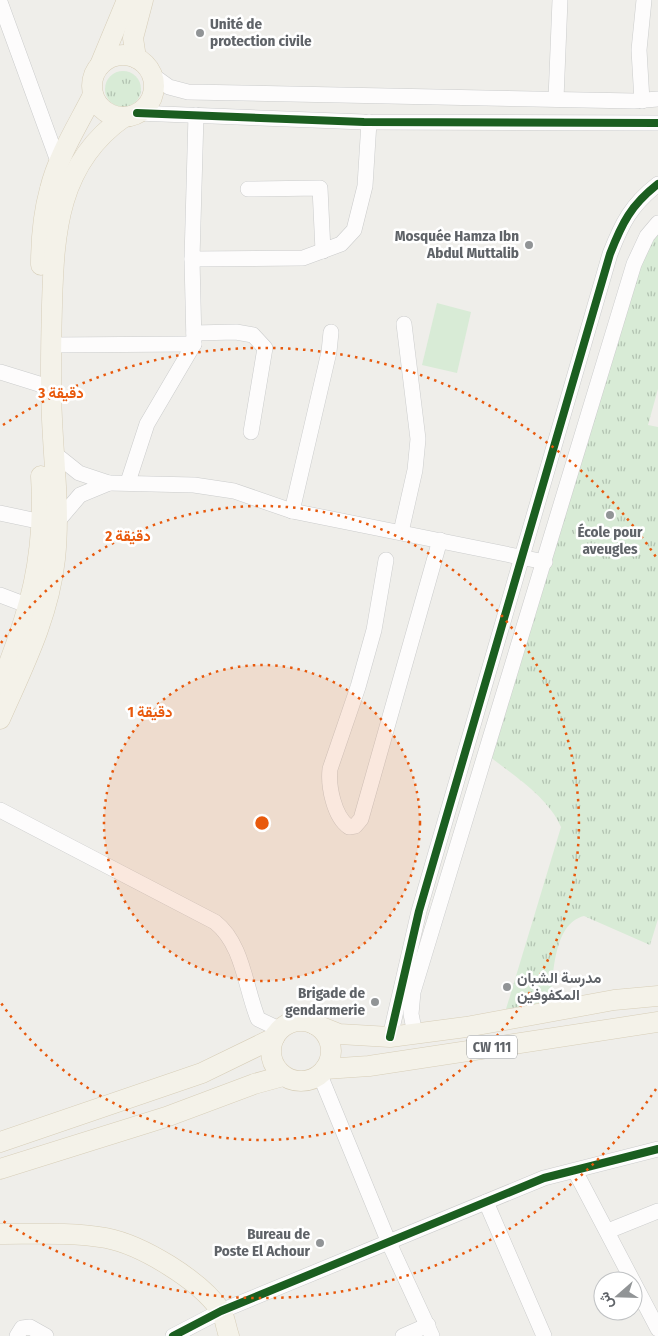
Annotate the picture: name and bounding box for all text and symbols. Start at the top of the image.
place label: Unité de protection civile [210,15,312,50]
marker: Unité de protection civile [194,27,206,39]
place label: Mosquée Hamza Ibn Abdul Muttalib [395,227,519,262]
marker: Mosquée Hamza Ibn Abdul Muttalib [523,239,535,251]
text: 3 دقيقة [37,384,84,402]
marker: École pour aveugles [604,509,616,521]
place label: École pour aveugles [577,523,643,558]
text: 2 دقيقة [104,527,151,545]
text: 1 دقيقة [128,703,172,721]
centre of rings [253,814,271,832]
place label: مدرسة الشبان المكفوفين [517,969,601,1004]
marker: مدرسة الشبان المكفوفين [501,981,513,993]
place label: Brigade de gendarmerie [285,984,365,1019]
marker: Brigade de gendarmerie [369,996,381,1008]
road number: CW 111 [467,1036,517,1058]
place label: Bureau de Poste El Achour [214,1225,311,1260]
marker: Bureau de Poste El Achour [314,1237,326,1249]
north arrow [593,1271,643,1321]
text: ش [595,1289,617,1311]

